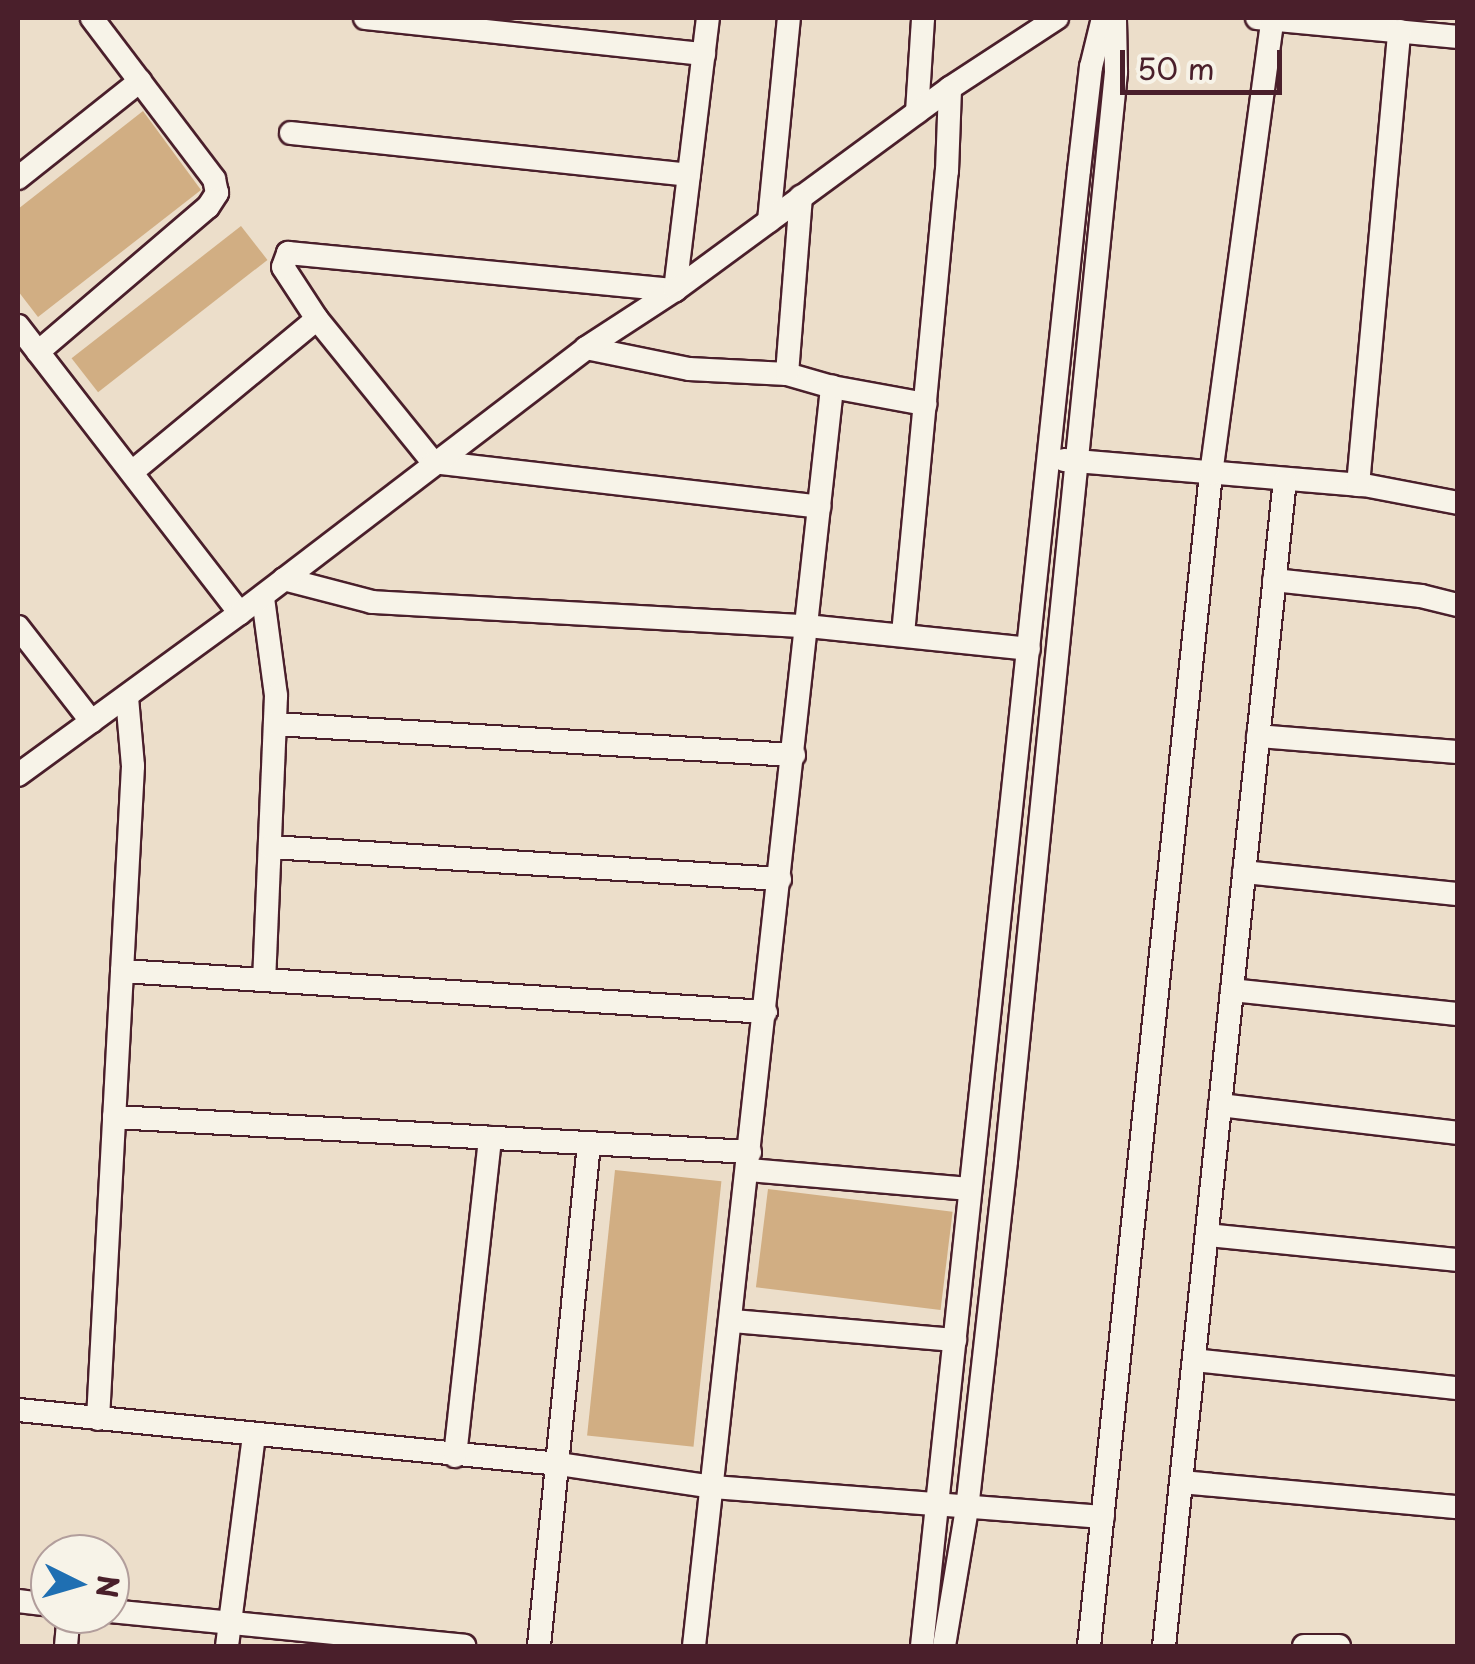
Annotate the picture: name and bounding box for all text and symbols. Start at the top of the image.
scale bar [1125,30,1288,92]
text: 50 m [1137,45,1215,90]
north arrow [30,1534,130,1634]
text: N [86,1574,131,1599]

